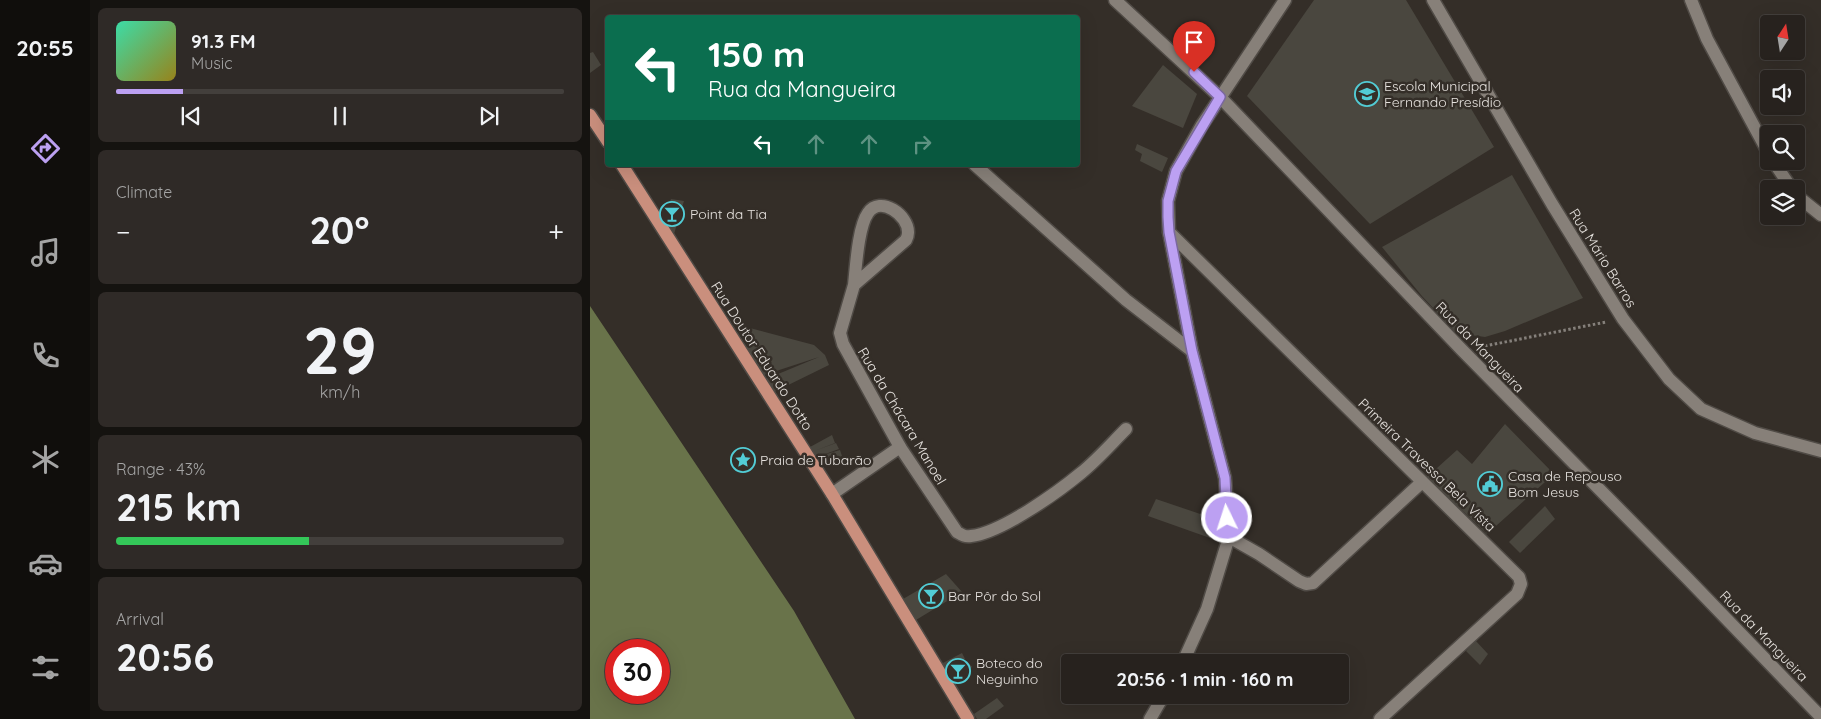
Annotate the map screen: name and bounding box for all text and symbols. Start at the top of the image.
north arrow [1760,15,1805,60]
map controls [1760,15,1805,225]
pin [1173,21,1215,72]
icon: arrive [1180,28,1208,56]
text: 91.3 FM [191,29,256,53]
text: 150 m [708,32,805,76]
text: 20:55 [16,34,74,62]
icon: left [625,35,690,100]
text: Music [191,53,233,73]
button: sound [1760,70,1805,115]
text: Rua da Mangueira [708,75,896,103]
place label: Escola Municipal Fernando Presídio [1384,77,1501,111]
school or university icon: Escola Municipal Fernando Presídio [1354,81,1380,107]
icon: previous [177,102,205,130]
icon: pause [326,102,354,130]
icon: next [475,102,503,130]
button: search [1760,125,1805,170]
icon: left [749,130,777,158]
icon: ahead [802,130,830,158]
icon: ahead [855,130,883,158]
icon: right [908,130,936,158]
icon: directions [28,131,63,166]
button: layers [1760,180,1805,225]
text: Climate [116,182,172,202]
bar icon: Point da Tia [659,201,685,227]
place label: Point da Tia [690,205,767,223]
street label: Rua Mário Barros [1565,205,1641,311]
text: 20° [309,206,369,254]
text: − [116,214,131,249]
text: + [548,214,564,249]
icon: music [28,235,63,270]
street label: Rua Doutor Eduardo Dotto [707,278,817,434]
street label: Rua da Mangueira [1432,298,1528,396]
text: 29 [303,309,377,390]
icon: phone [28,338,63,373]
street label: Rua da Chácara Manoel [854,344,950,488]
text: km/h [320,382,360,402]
street label: Primeira Travessa Bela Vista [1354,394,1500,536]
icon: climate [28,442,63,477]
place icon: Praia de Tubarão [730,447,756,473]
place label: Praia de Tubarão [760,451,871,469]
text: Range · 43% [116,459,206,479]
place label: Casa de Repouso Bom Jesus [1508,467,1622,501]
public building icon: Casa de Repouso Bom Jesus [1477,471,1503,497]
text: 215 km [116,483,242,531]
position arrow [1200,491,1252,543]
icon: car [28,546,63,581]
bar icon: Bar Pôr do Sol [918,583,944,609]
place label: Bar Pôr do Sol [948,587,1041,605]
street label: Rua da Mangueira [1716,587,1812,685]
text: Arrival [116,609,164,629]
text: 20:56 [116,633,214,681]
speed limit sign: 30 [605,639,670,704]
icon: filters [28,650,63,685]
place label: Boteco do Neguinho [976,654,1043,688]
bar icon: Boteco do Neguinho [945,658,971,684]
text: 20:56 · 1 min · 160 m [1116,667,1294,691]

